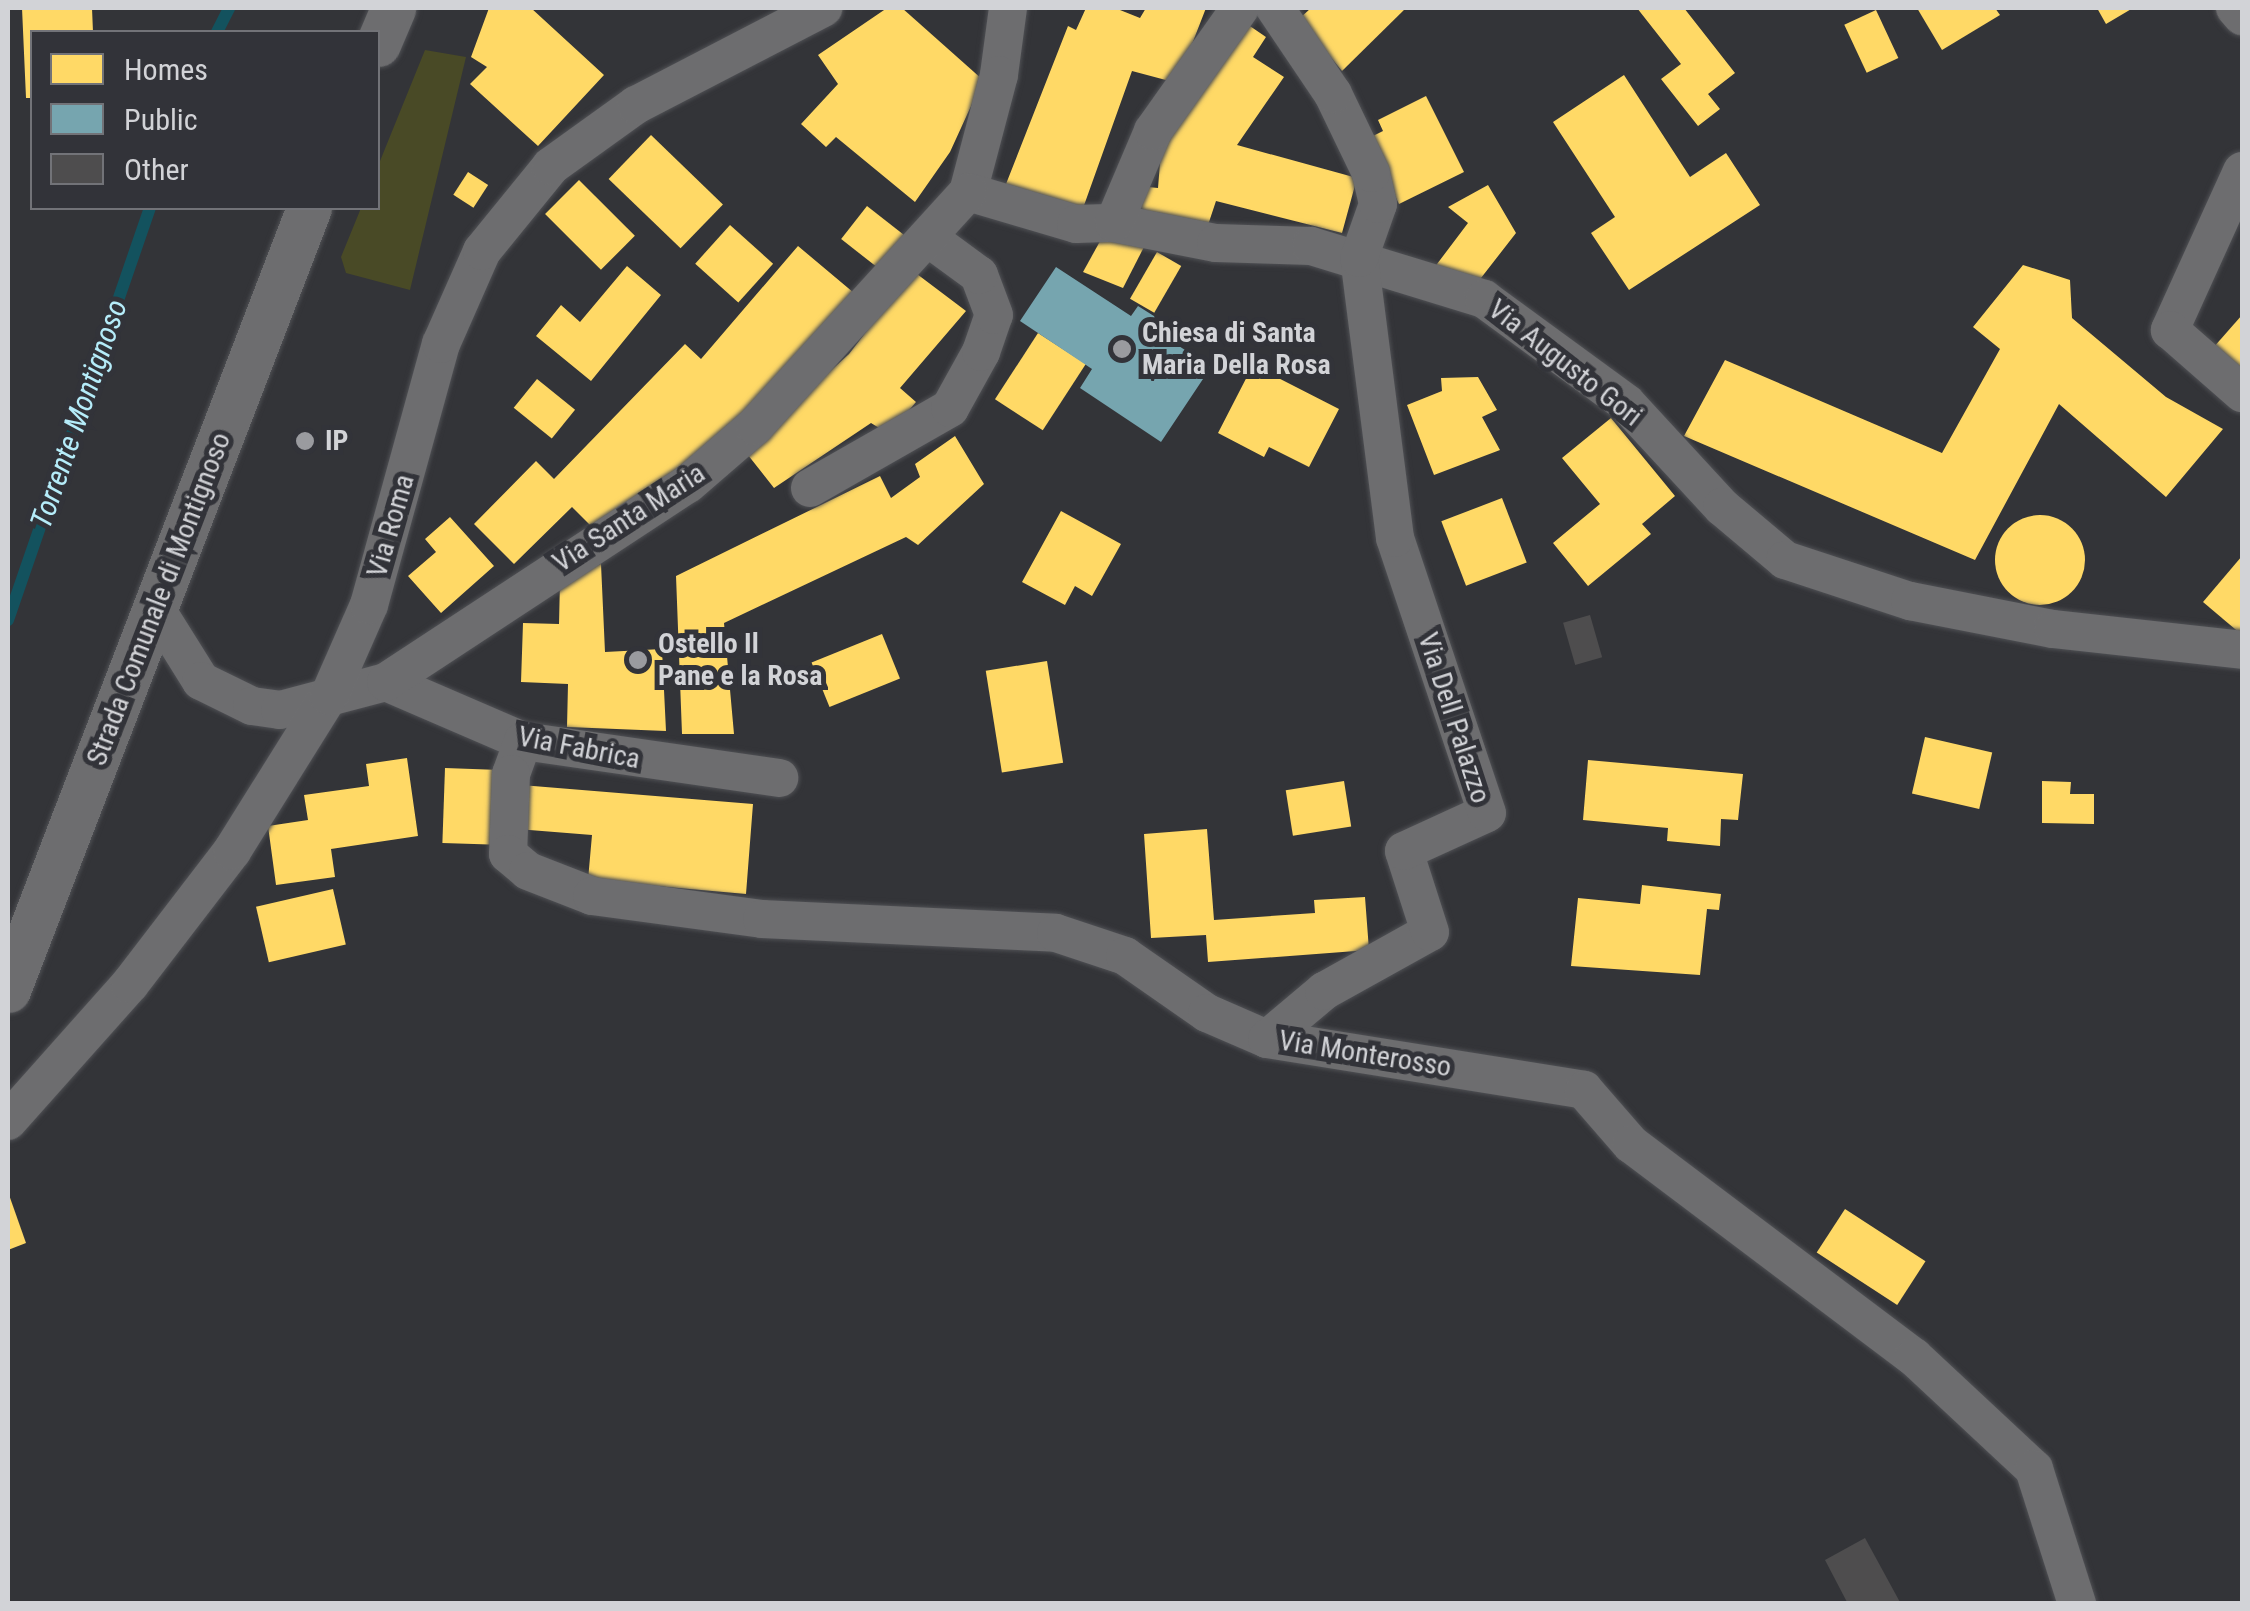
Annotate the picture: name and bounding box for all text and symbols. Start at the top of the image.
legend [30,30,380,210]
text: Homes [124,52,208,87]
text: Public [124,102,198,137]
text: Other [124,152,189,187]
street label: Via Augusto Gori [1482,293,1648,433]
water label: Torrente Montignoso [23,295,135,533]
place label: Chiesa di Santa Maria Della Rosa [1142,316,1331,382]
marker: Chiesa di Santa Maria Della Rosa [1111,338,1133,360]
place label: IP [325,424,348,458]
street label: Strada Comunale di Montignoso [80,428,238,770]
marker: IP [294,430,316,452]
street label: Via Santa Maria [547,456,711,580]
street label: Via Roma [360,471,422,581]
place label: Ostello Il Pane e la Rosa [658,627,822,693]
street label: Via Dell Palazzo [1411,628,1497,808]
marker: Ostello Il Pane e la Rosa [627,649,649,671]
street label: Via Fabrica [515,720,643,776]
street label: Via Monterosso [1276,1024,1454,1084]

